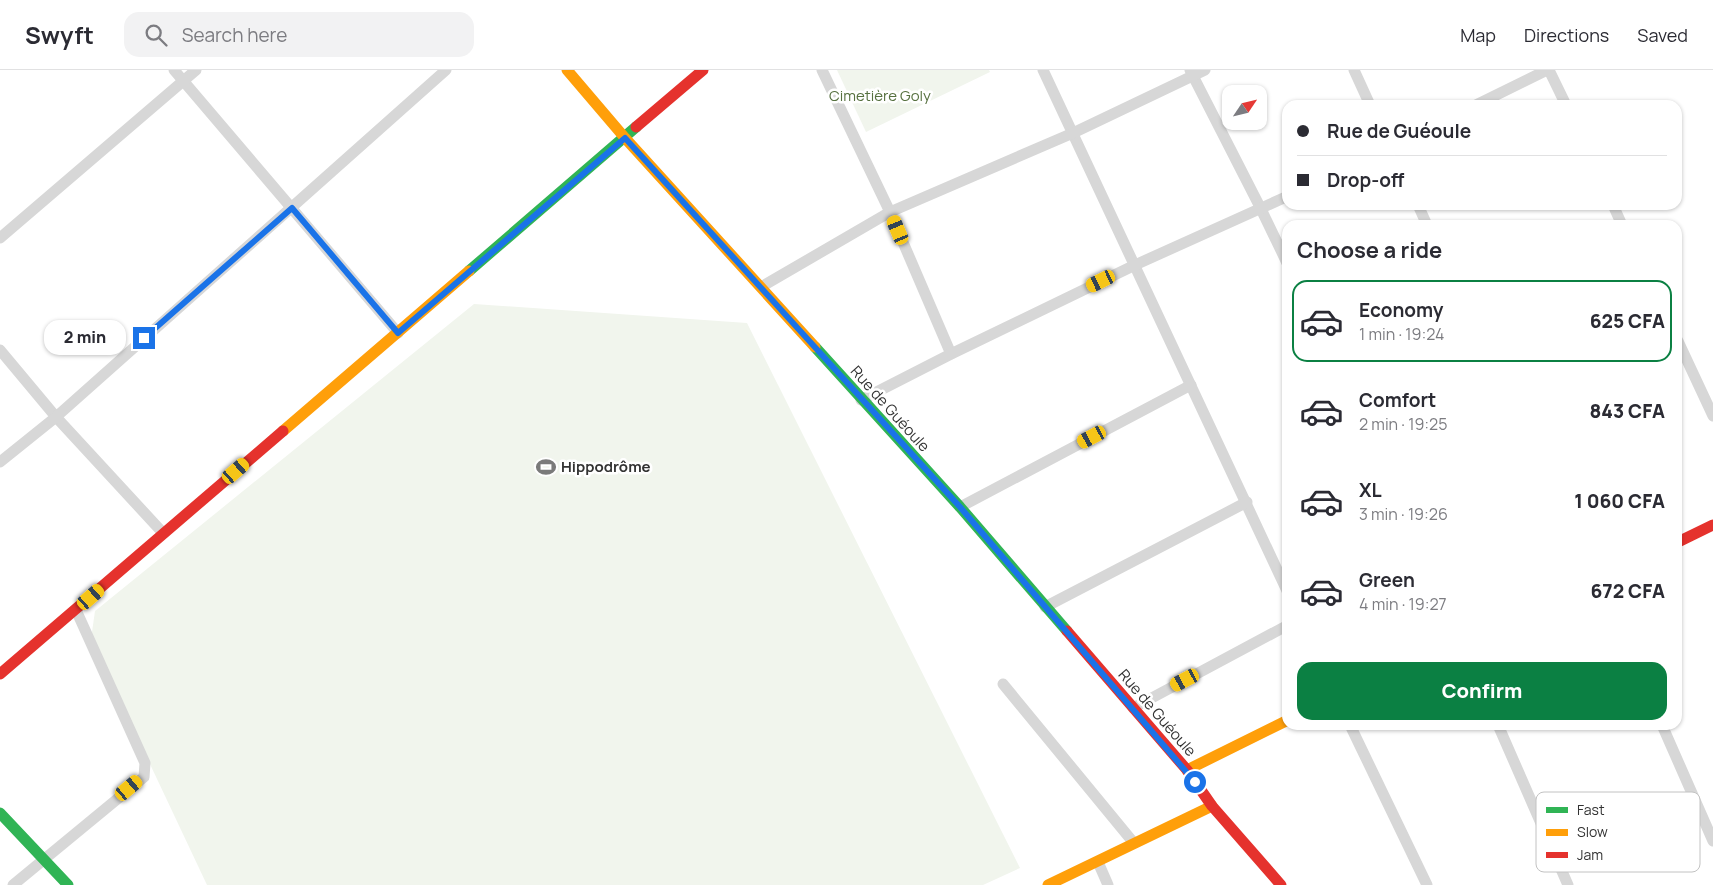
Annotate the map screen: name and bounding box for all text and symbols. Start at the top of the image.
search box [124,12,474,57]
text: Swyft [25,18,94,51]
icon: search [142,21,170,49]
text: Search here [182,22,287,48]
text: Map [1460,23,1496,47]
text: Directions [1524,23,1609,47]
text: Saved [1637,23,1688,47]
park label: Cimetière Goly [829,85,931,106]
north arrow [1222,85,1268,130]
map controls [1222,85,1267,130]
text: Rue de Guéoule [1327,118,1471,144]
text: Drop-off [1327,167,1404,193]
car [885,213,910,247]
text: Choose a ride [1297,235,1442,265]
car [1084,268,1117,294]
text: Economy [1359,297,1443,323]
icon: car [1299,299,1344,344]
text: 625 CFA [1590,308,1665,334]
callout: 2 min [44,320,126,356]
text: 1 min · 19:24 [1359,323,1444,345]
text: 2 min [64,326,106,348]
route end [133,327,155,349]
street label: Rue de Guéoule [846,361,935,456]
text: Comfort [1359,387,1436,413]
icon: car [1299,389,1344,434]
text: 843 CFA [1589,398,1665,424]
text: 2 min · 19:25 [1359,413,1447,435]
car [1075,423,1108,451]
car [219,455,252,487]
sports icon: Hippodrôme [535,456,557,478]
place label: Hippodrôme [561,456,651,477]
text: XL [1359,477,1382,503]
icon: car [1299,479,1344,524]
text: 1 060 CFA [1574,488,1665,514]
text: 3 min · 19:26 [1359,503,1448,525]
text: Green [1359,567,1415,593]
icon: car [1299,569,1344,614]
text: 672 CFA [1591,578,1665,604]
car [74,581,107,613]
text: 4 min · 19:27 [1359,593,1447,615]
button: Confirm [1297,662,1667,720]
street label: Rue de Guéoule [1114,665,1201,761]
car [1168,666,1201,694]
route start [1184,771,1206,793]
car [112,773,145,803]
legend [1536,792,1700,872]
text: Fast [1577,800,1605,819]
text: Slow [1577,822,1608,841]
text: Jam [1577,845,1603,864]

